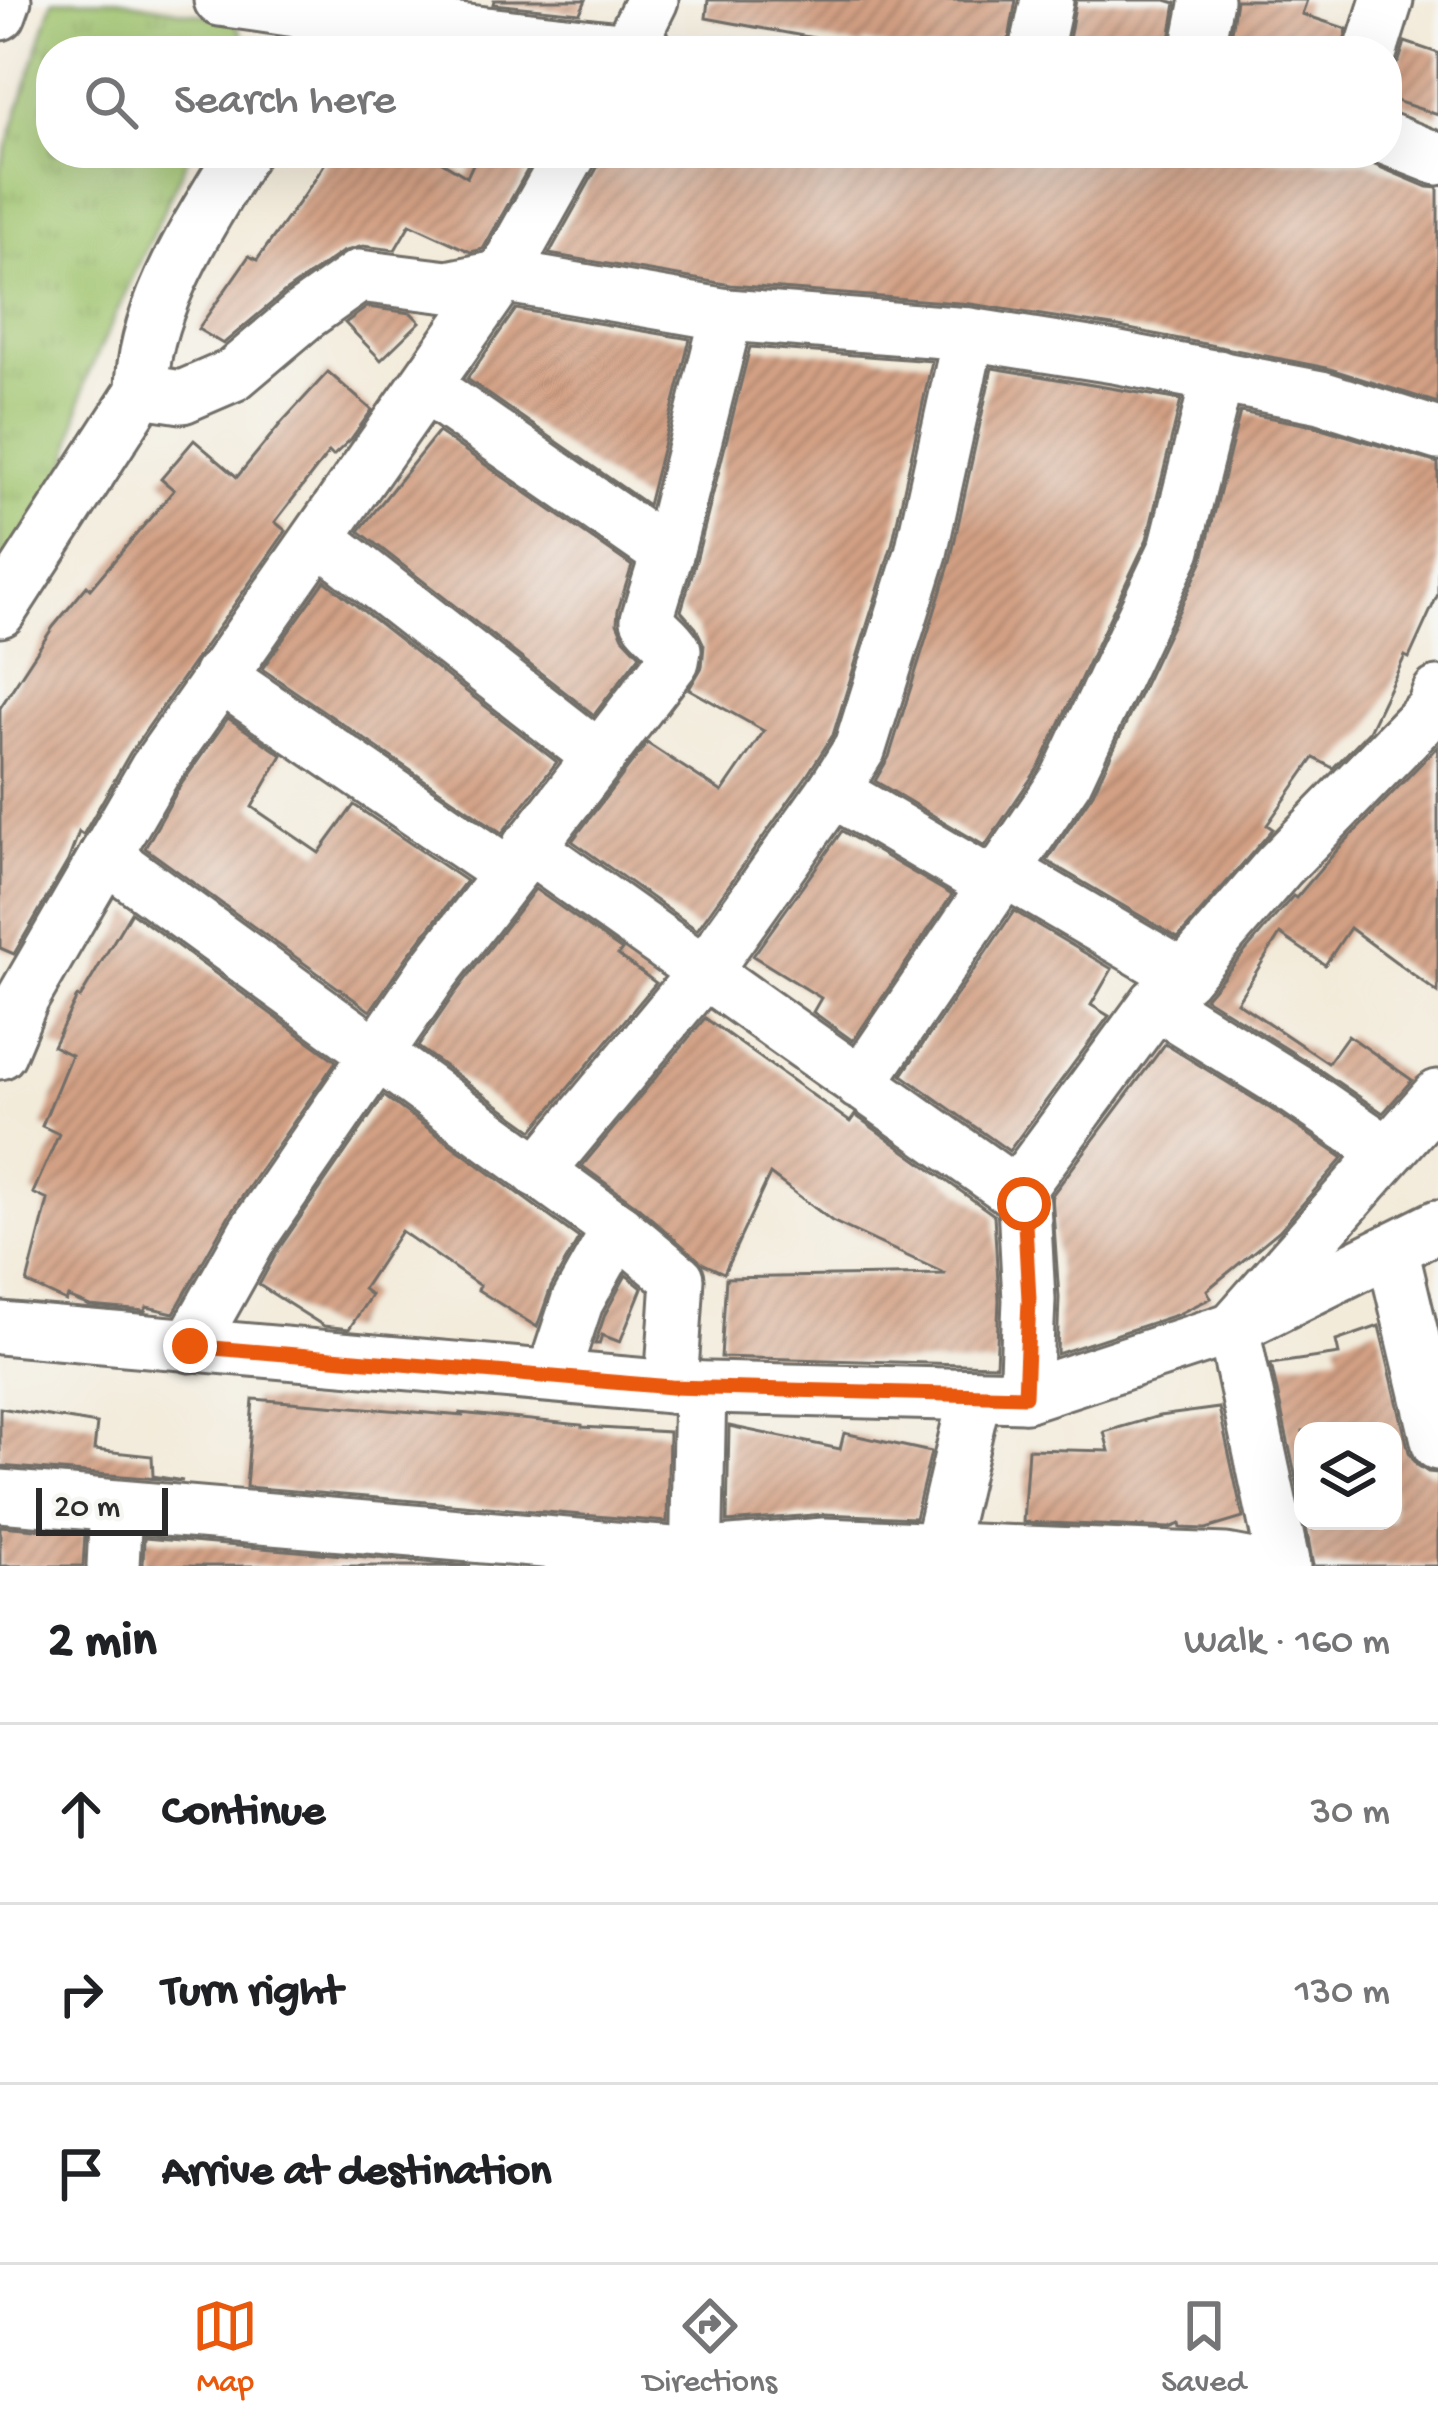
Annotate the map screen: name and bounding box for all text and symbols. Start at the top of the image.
search box [36,36,1402,168]
icon: search [78,69,144,135]
text: Search here [174,76,396,129]
route start [997,1177,1051,1231]
route end [163,1319,217,1373]
map controls [1294,1422,1402,1530]
button: layers [1294,1422,1402,1530]
scale bar [36,1482,168,1535]
text: 20 m [54,1490,120,1528]
text: 2 min [48,1614,157,1674]
text: Walk · 160 m [1184,1621,1390,1667]
icon: ahead [48,1781,114,1847]
text: Continue [162,1787,325,1840]
text: 30 m [1311,1791,1390,1837]
icon: right [48,1961,114,2027]
text: Turn right [162,1967,342,2020]
text: 130 m [1295,1971,1390,2017]
icon: arrive [48,2141,114,2207]
text: Arrive at destination [162,2147,551,2200]
tab: Map [192,2293,258,2403]
tab: Directions [643,2293,777,2403]
tab: Saved [1161,2293,1246,2403]

